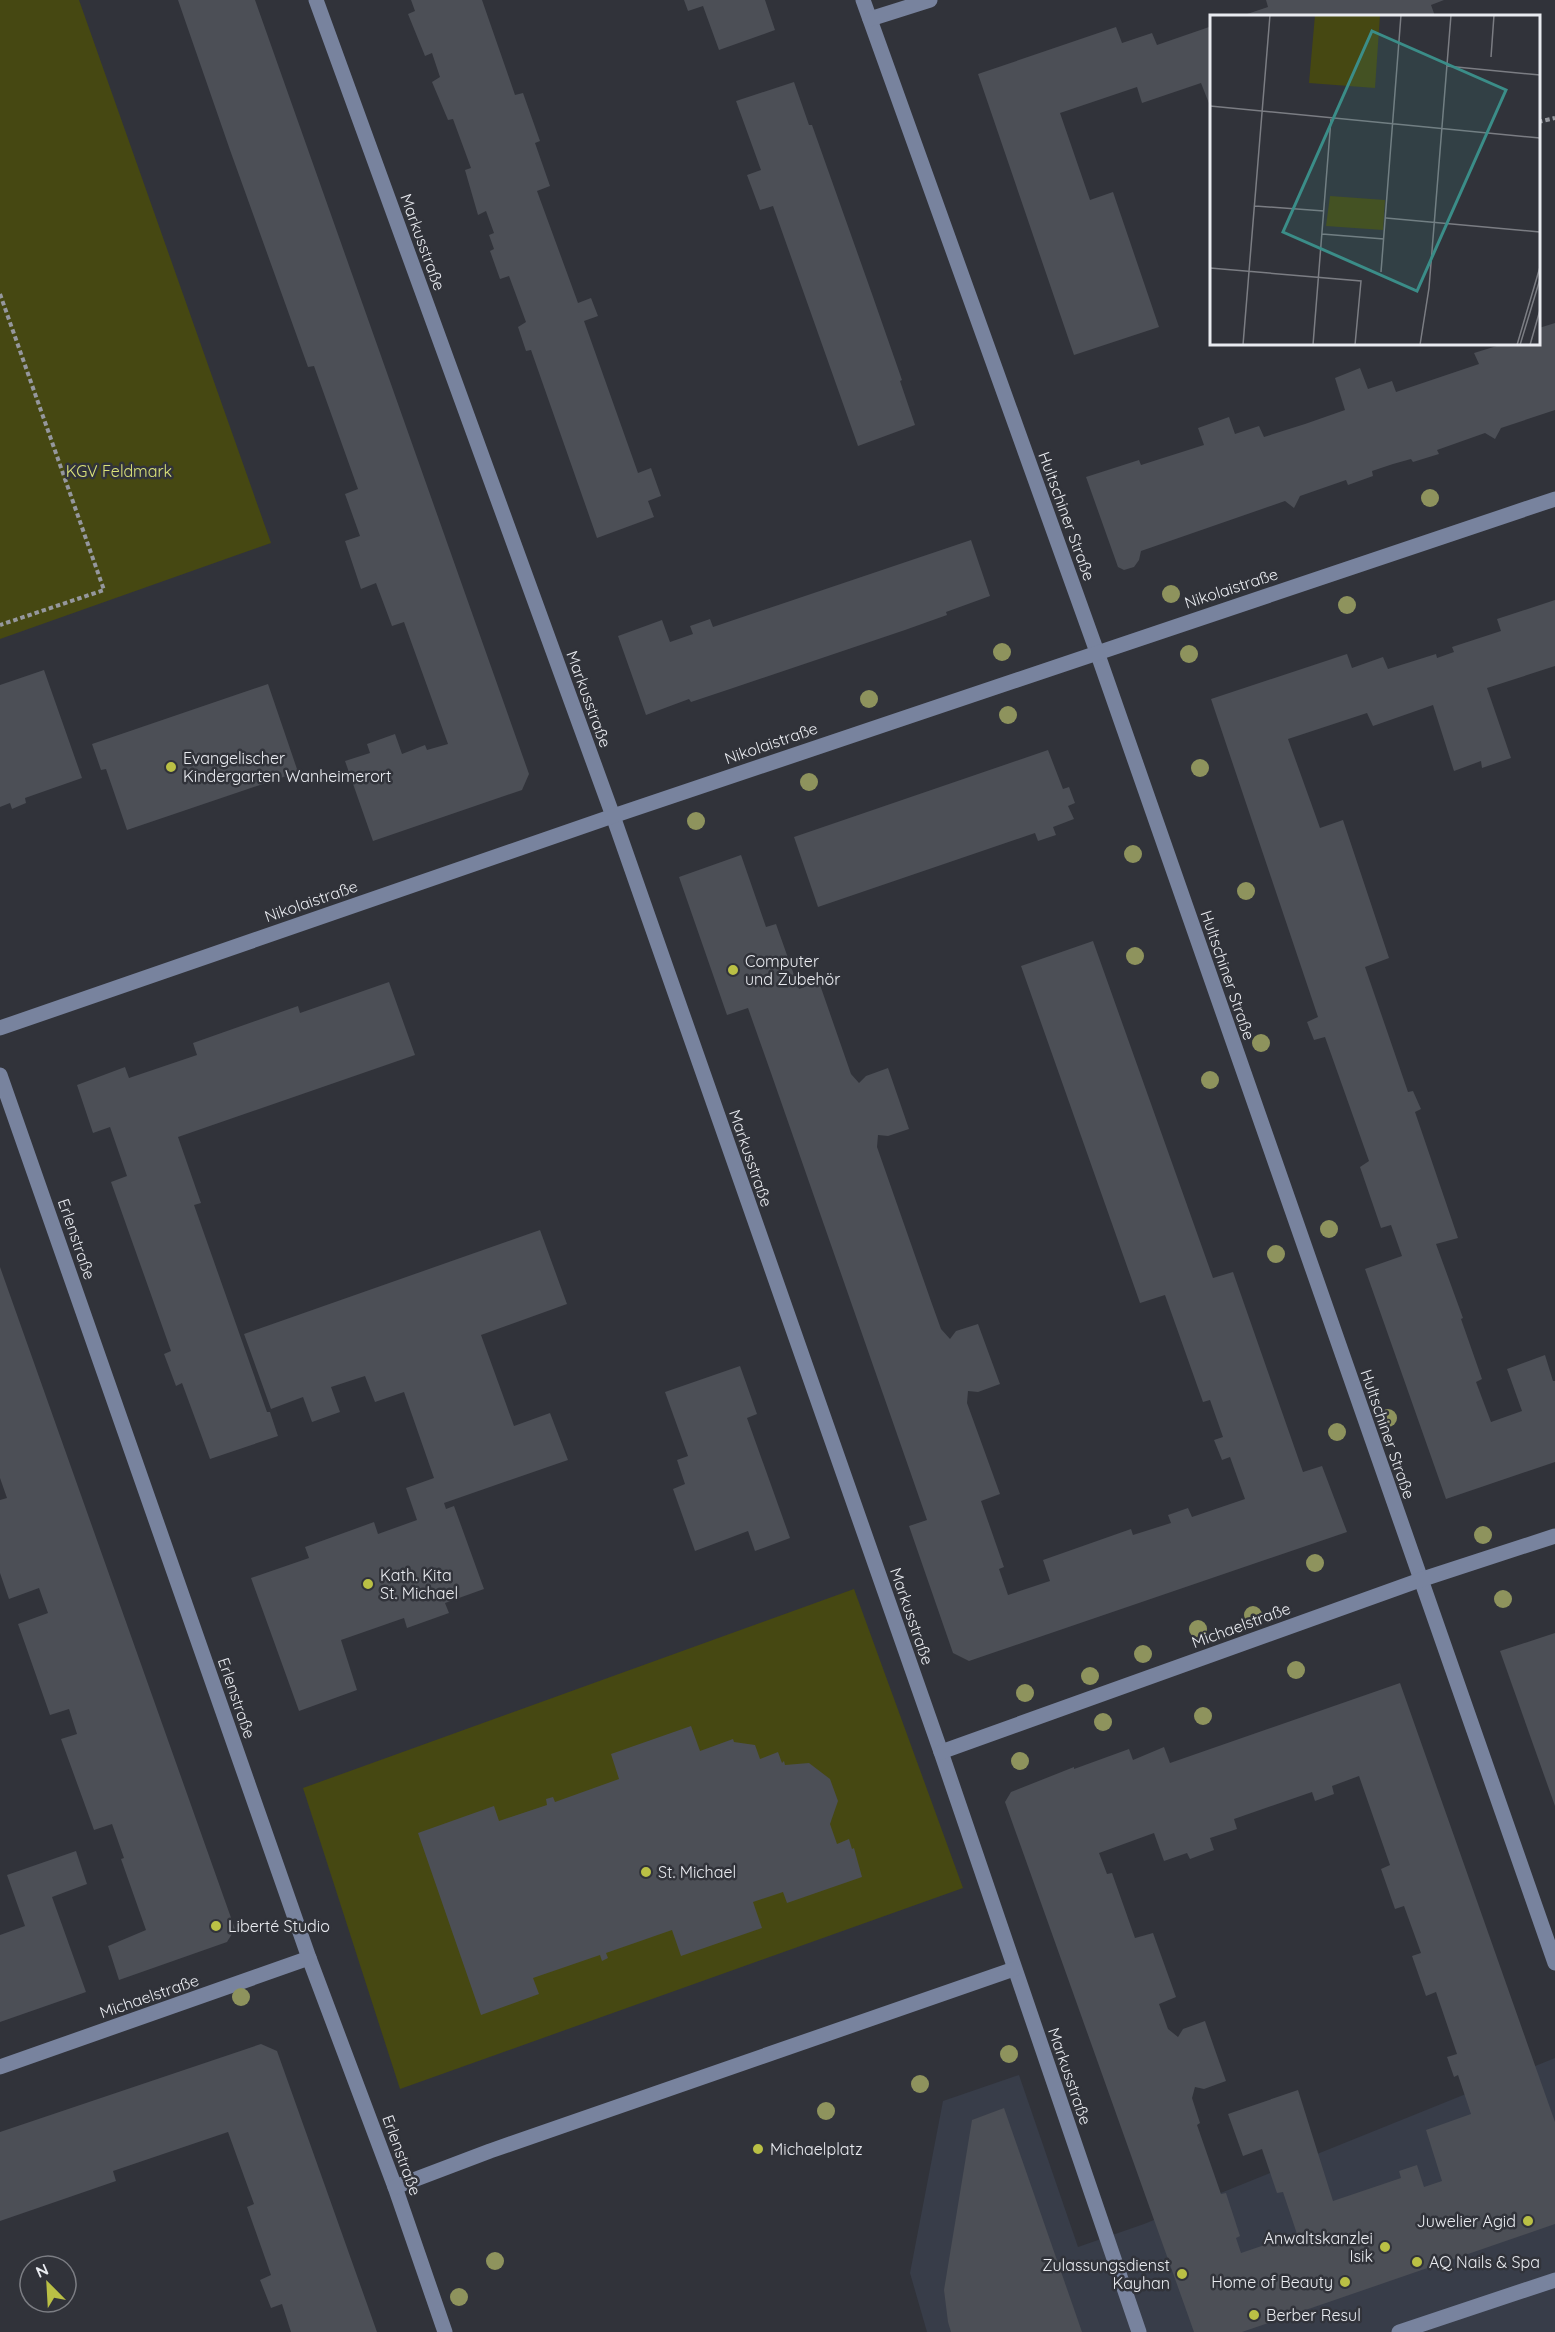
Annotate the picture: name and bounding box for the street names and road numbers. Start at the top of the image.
street label: Markusstraße [396,191,450,293]
street label: Hultschiner Straße [1034,449,1100,583]
street label: Nikolaistraße [1182,563,1280,613]
street label: Markusstraße [562,648,616,750]
street label: Nikolaistraße [722,718,820,768]
street label: Nikolaistraße [262,876,360,926]
street label: Hultschiner Straße [1196,907,1260,1043]
street label: Markusstraße [725,1107,777,1209]
street label: Erlenstraße [54,1196,100,1282]
street label: Hultschiner Straße [1356,1366,1420,1502]
street label: Markusstraße [886,1565,938,1667]
street label: Michaelstraße [1189,1598,1293,1652]
street label: Erlenstraße [214,1655,260,1741]
street label: Michaelstraße [97,1970,201,2022]
street label: Markusstraße [1044,2025,1096,2127]
street label: Erlenstraße [378,2112,426,2198]

